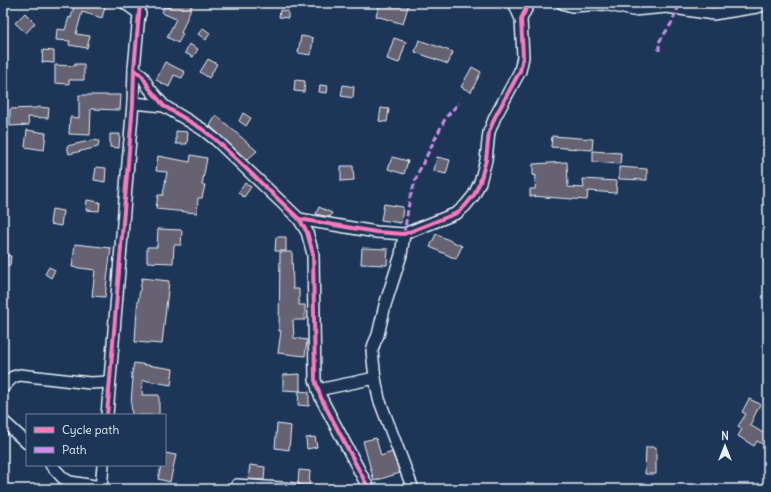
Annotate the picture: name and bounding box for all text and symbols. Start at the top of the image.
legend [26,414,166,466]
text: Cycle path [62,422,119,437]
north arrow [705,426,745,466]
text: N [721,429,729,443]
text: Path [62,442,87,457]

